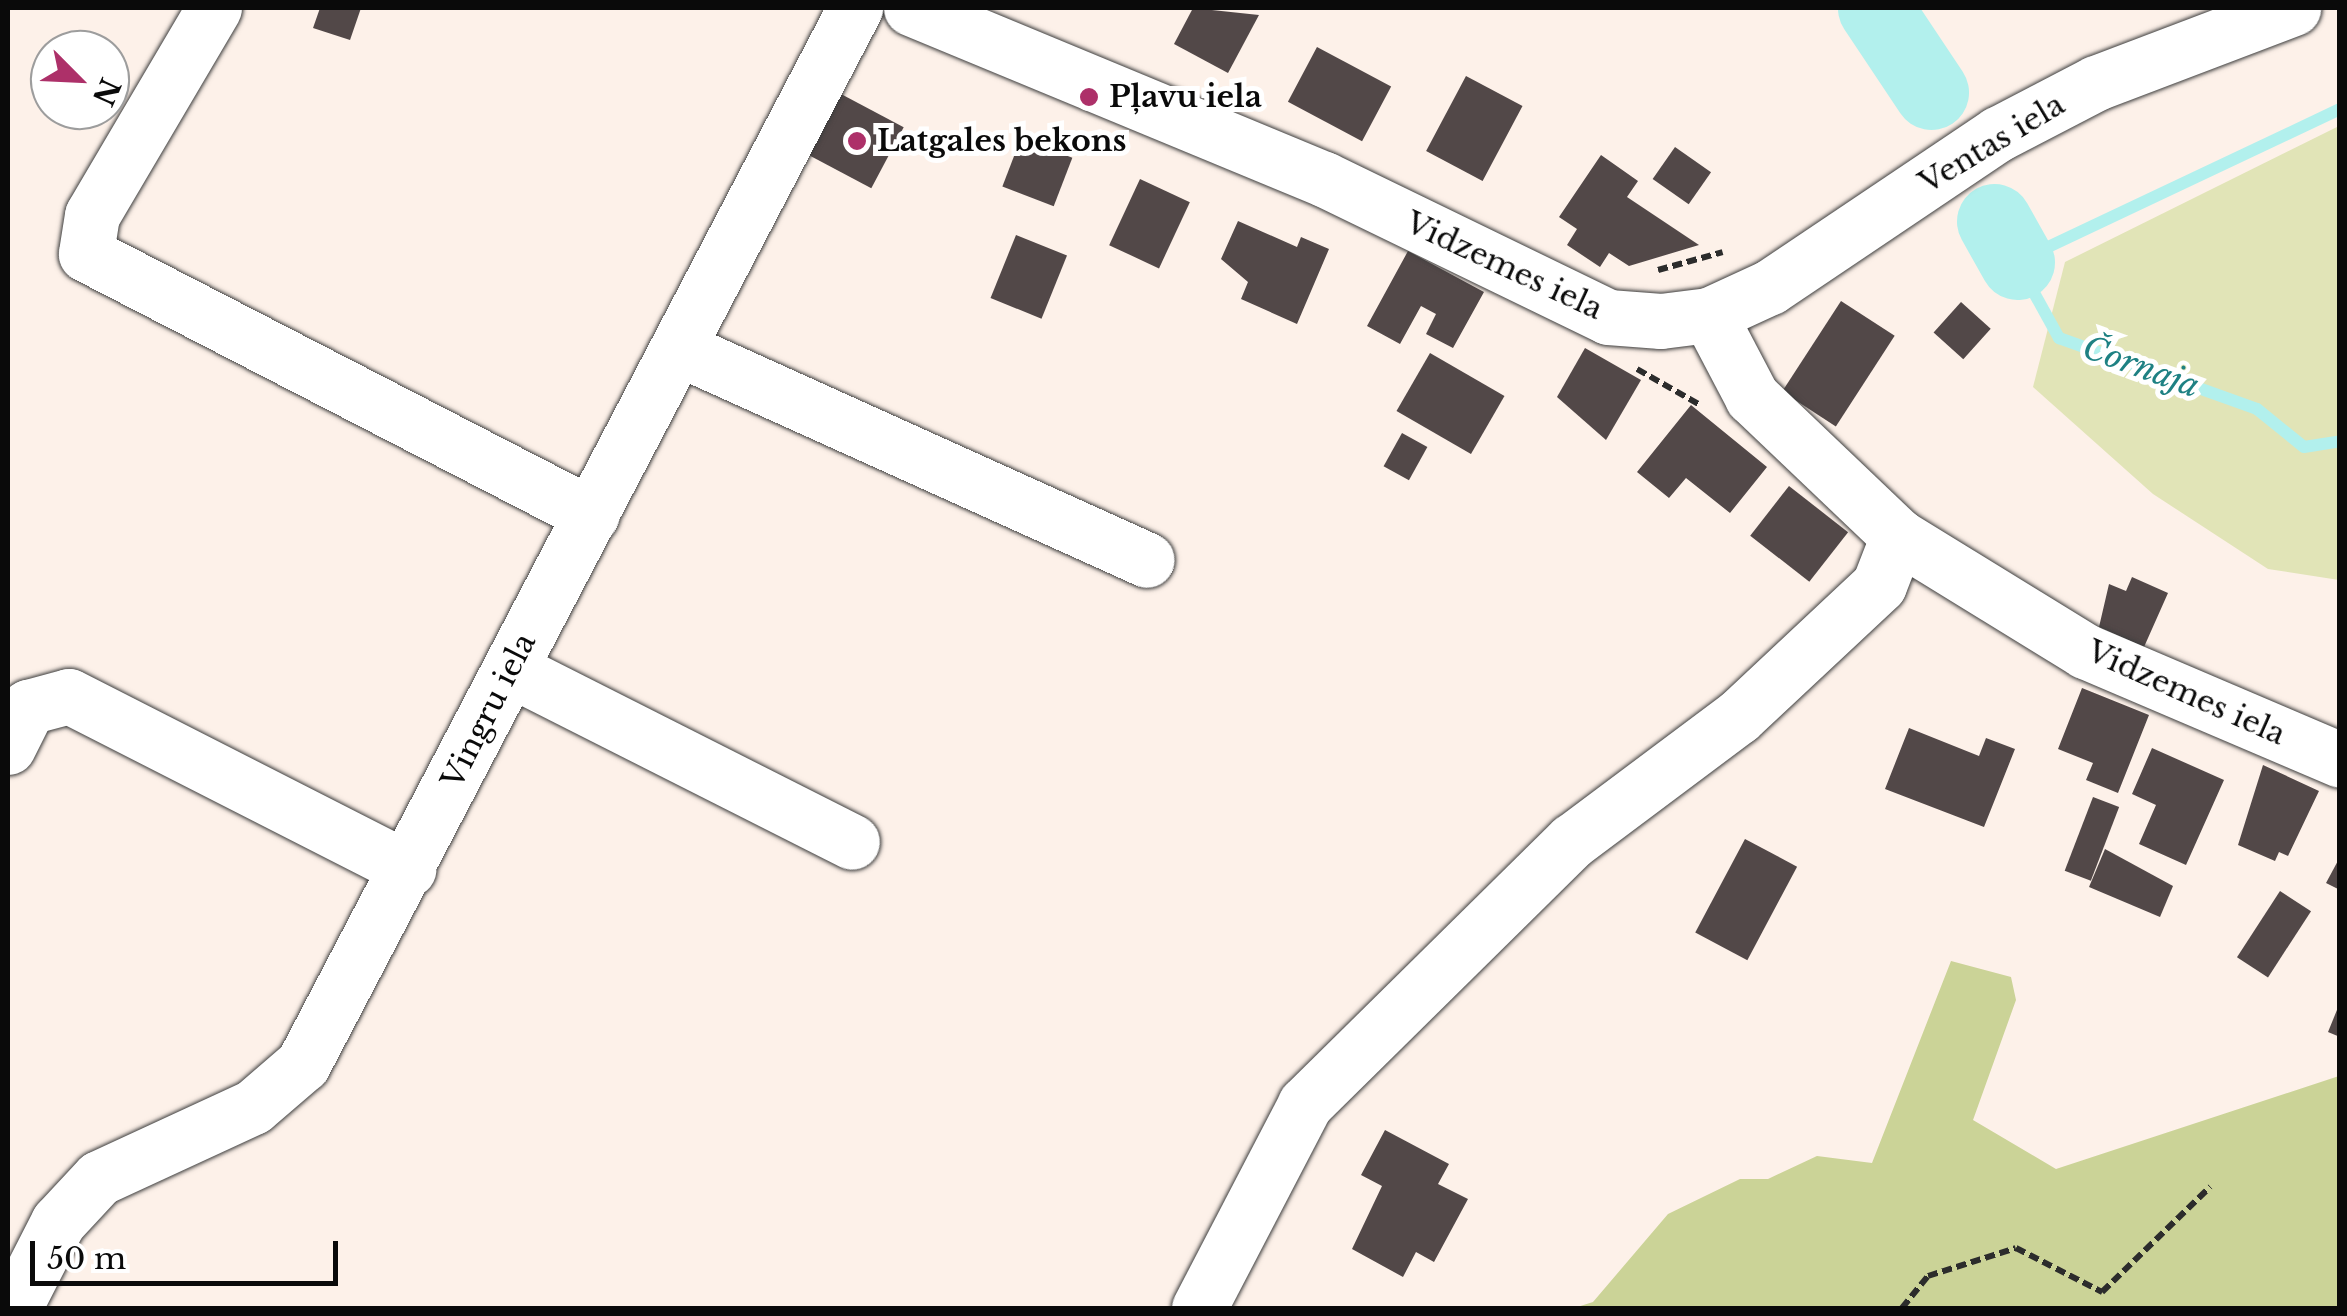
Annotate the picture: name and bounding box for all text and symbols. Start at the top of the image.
north arrow [30,30,130,130]
text: N [85,72,127,111]
place label: Pļavu iela [1109,79,1262,115]
marker: Pļavu iela [1078,86,1100,108]
street label: Ventas iela [1913,87,2071,201]
place label: Latgales bekons [877,123,1127,159]
marker: Latgales bekons [846,130,868,152]
street label: Vidzemes iela [1400,205,1608,327]
water label: Čornaja [2078,328,2204,406]
street label: Vingru iela [435,628,543,794]
street label: Vidzemes iela [2081,633,2291,753]
scale bar [35,1221,342,1283]
text: 50 m [47,1240,126,1277]

